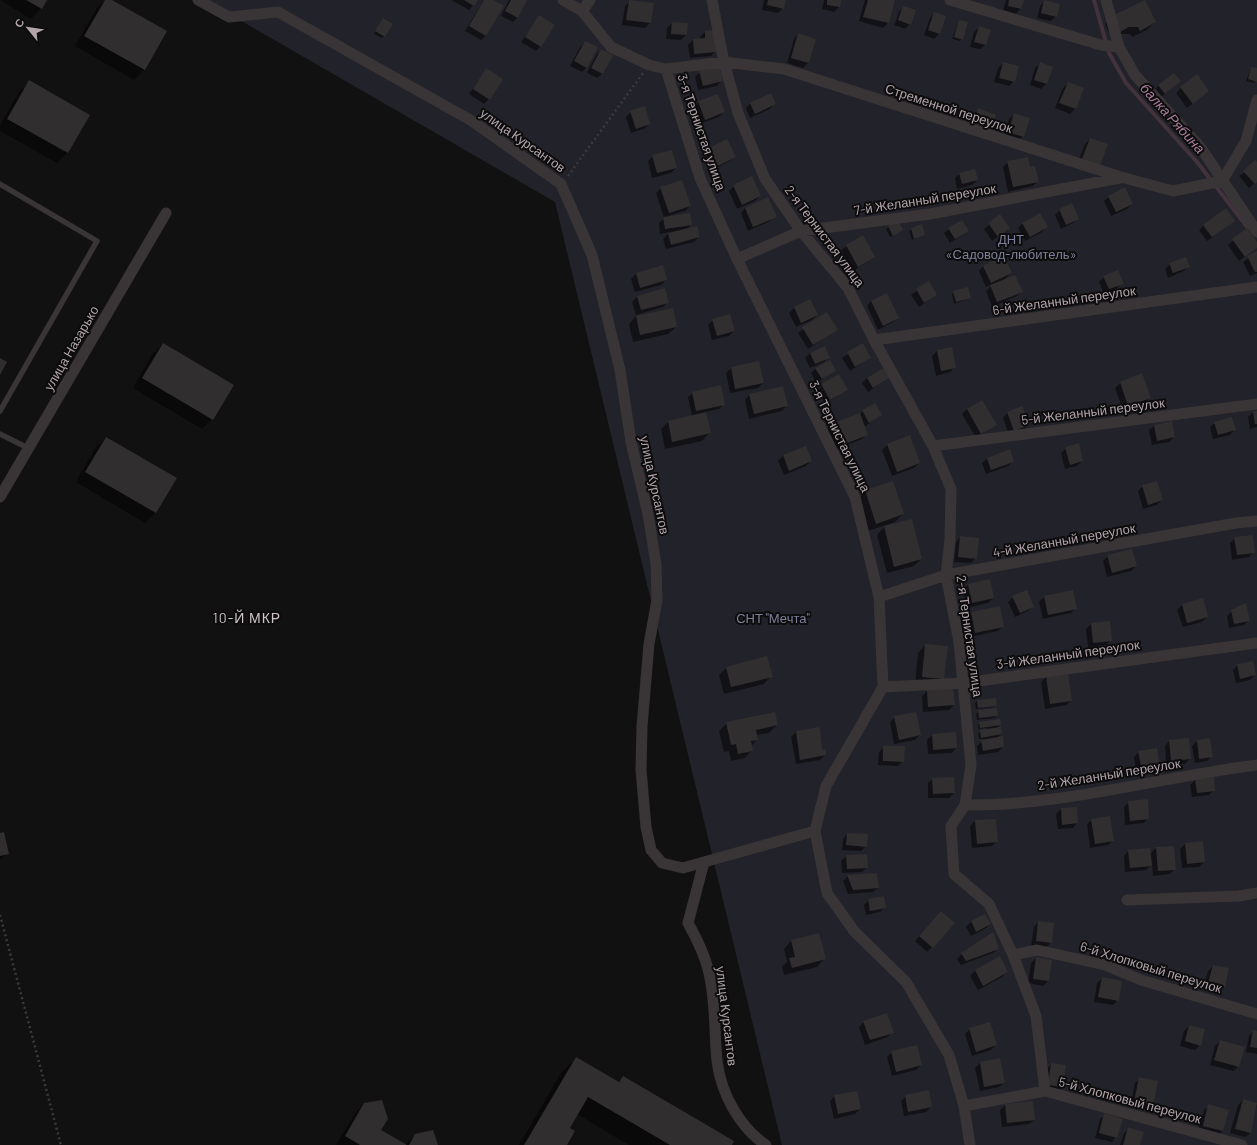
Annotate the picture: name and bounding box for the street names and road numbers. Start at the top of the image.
street label: 3-я Тернистая улица [674,71,730,193]
street label: Стременной переулок [883,80,1015,136]
street label: улица Курсантов [477,105,569,175]
street label: 7-й Желанный переулок [853,180,997,218]
street label: 2-я Тернистая улица [782,182,869,290]
street label: 6-й Желанный переулок [992,282,1137,318]
street label: улица Назарько [40,303,102,393]
street label: 3-я Тернистая улица [806,377,874,495]
street label: 5-й Желанный переулок [1020,394,1166,428]
street label: улица Курсантов [637,434,673,536]
street label: 4-й Желанный переулок [991,520,1137,560]
street label: 2-я Тернистая улица [954,574,987,699]
street label: 3-й Желанный переулок [996,636,1141,672]
street label: 2-й Желанный переулок [1036,755,1182,793]
street label: 6-й Хлопковый переулок [1078,938,1224,996]
street label: улица Курсантов [713,965,741,1067]
street label: 5-й Хлопковый переулок [1057,1073,1203,1127]

